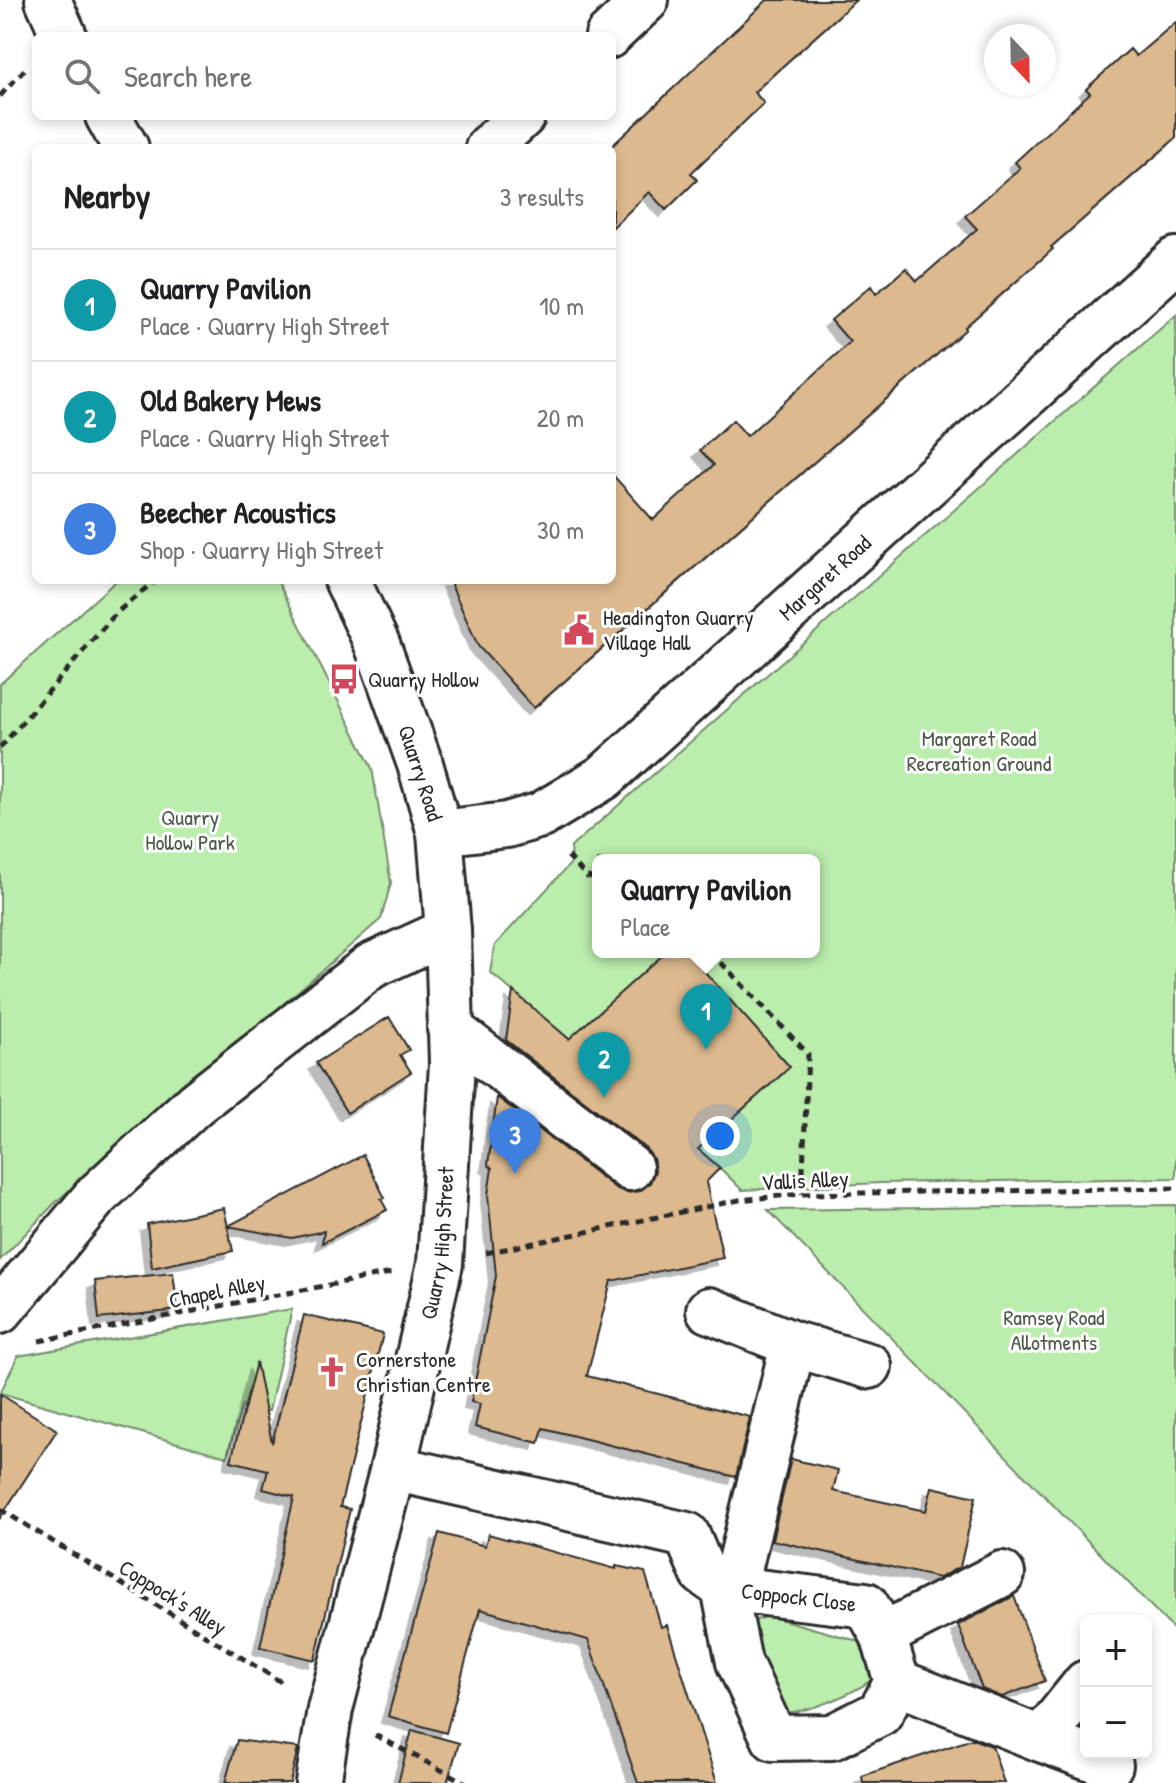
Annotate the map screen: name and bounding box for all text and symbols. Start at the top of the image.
north arrow [984,24,1056,96]
search box [32,32,616,120]
icon: search [60,54,104,98]
text: Search here [124,56,252,96]
text: Nearby [64,173,150,219]
text: 3 results [500,179,584,214]
text: Quarry Pavilion [140,268,311,308]
text: 1 [85,288,95,323]
text: 10 m [539,288,584,323]
text: Place · Quarry High Street [140,308,389,343]
text: Old Bakery Mews [140,380,321,420]
text: 2 [84,400,96,435]
text: 20 m [537,400,584,435]
text: Place · Quarry High Street [140,420,389,455]
text: Beecher Acoustics [140,492,336,532]
text: 3 [84,512,96,547]
text: 30 m [537,512,584,547]
street label: Margaret Road [772,528,878,627]
text: Shop · Quarry High Street [140,532,383,567]
place label: Headington Quarry Village Hall [603,602,753,657]
public building icon: Headington Quarry Village Hall [562,613,596,647]
bus stop icon: Quarry Hollow [327,662,361,696]
place label: Quarry Hollow [368,664,479,694]
street label: Quarry Road [391,721,451,825]
park label: Margaret Road Recreation Ground [907,723,1052,778]
park label: Quarry Hollow Park [145,802,235,857]
popup [592,854,820,958]
text: Quarry Pavilion [620,869,792,909]
text: Place [620,909,670,944]
pin: 1 [680,984,732,1050]
pin: 2 [578,1032,630,1098]
pin: 3 [489,1108,541,1174]
your location [700,1116,740,1156]
street label: Vallis Alley [761,1163,849,1197]
street label: Quarry High Street [413,1165,461,1322]
street label: Chapel Alley [166,1267,268,1315]
park label: Ramsey Road Allotments [1003,1302,1105,1357]
place label: Cornerstone Christian Centre [356,1344,491,1399]
church icon: Cornerstone Christian Centre [315,1355,349,1389]
street label: Coppock's Alley [113,1552,233,1642]
street label: Coppock Close [740,1575,858,1619]
map controls [1080,1615,1152,1759]
button: + [1080,1615,1152,1687]
button: − [1080,1687,1152,1759]

